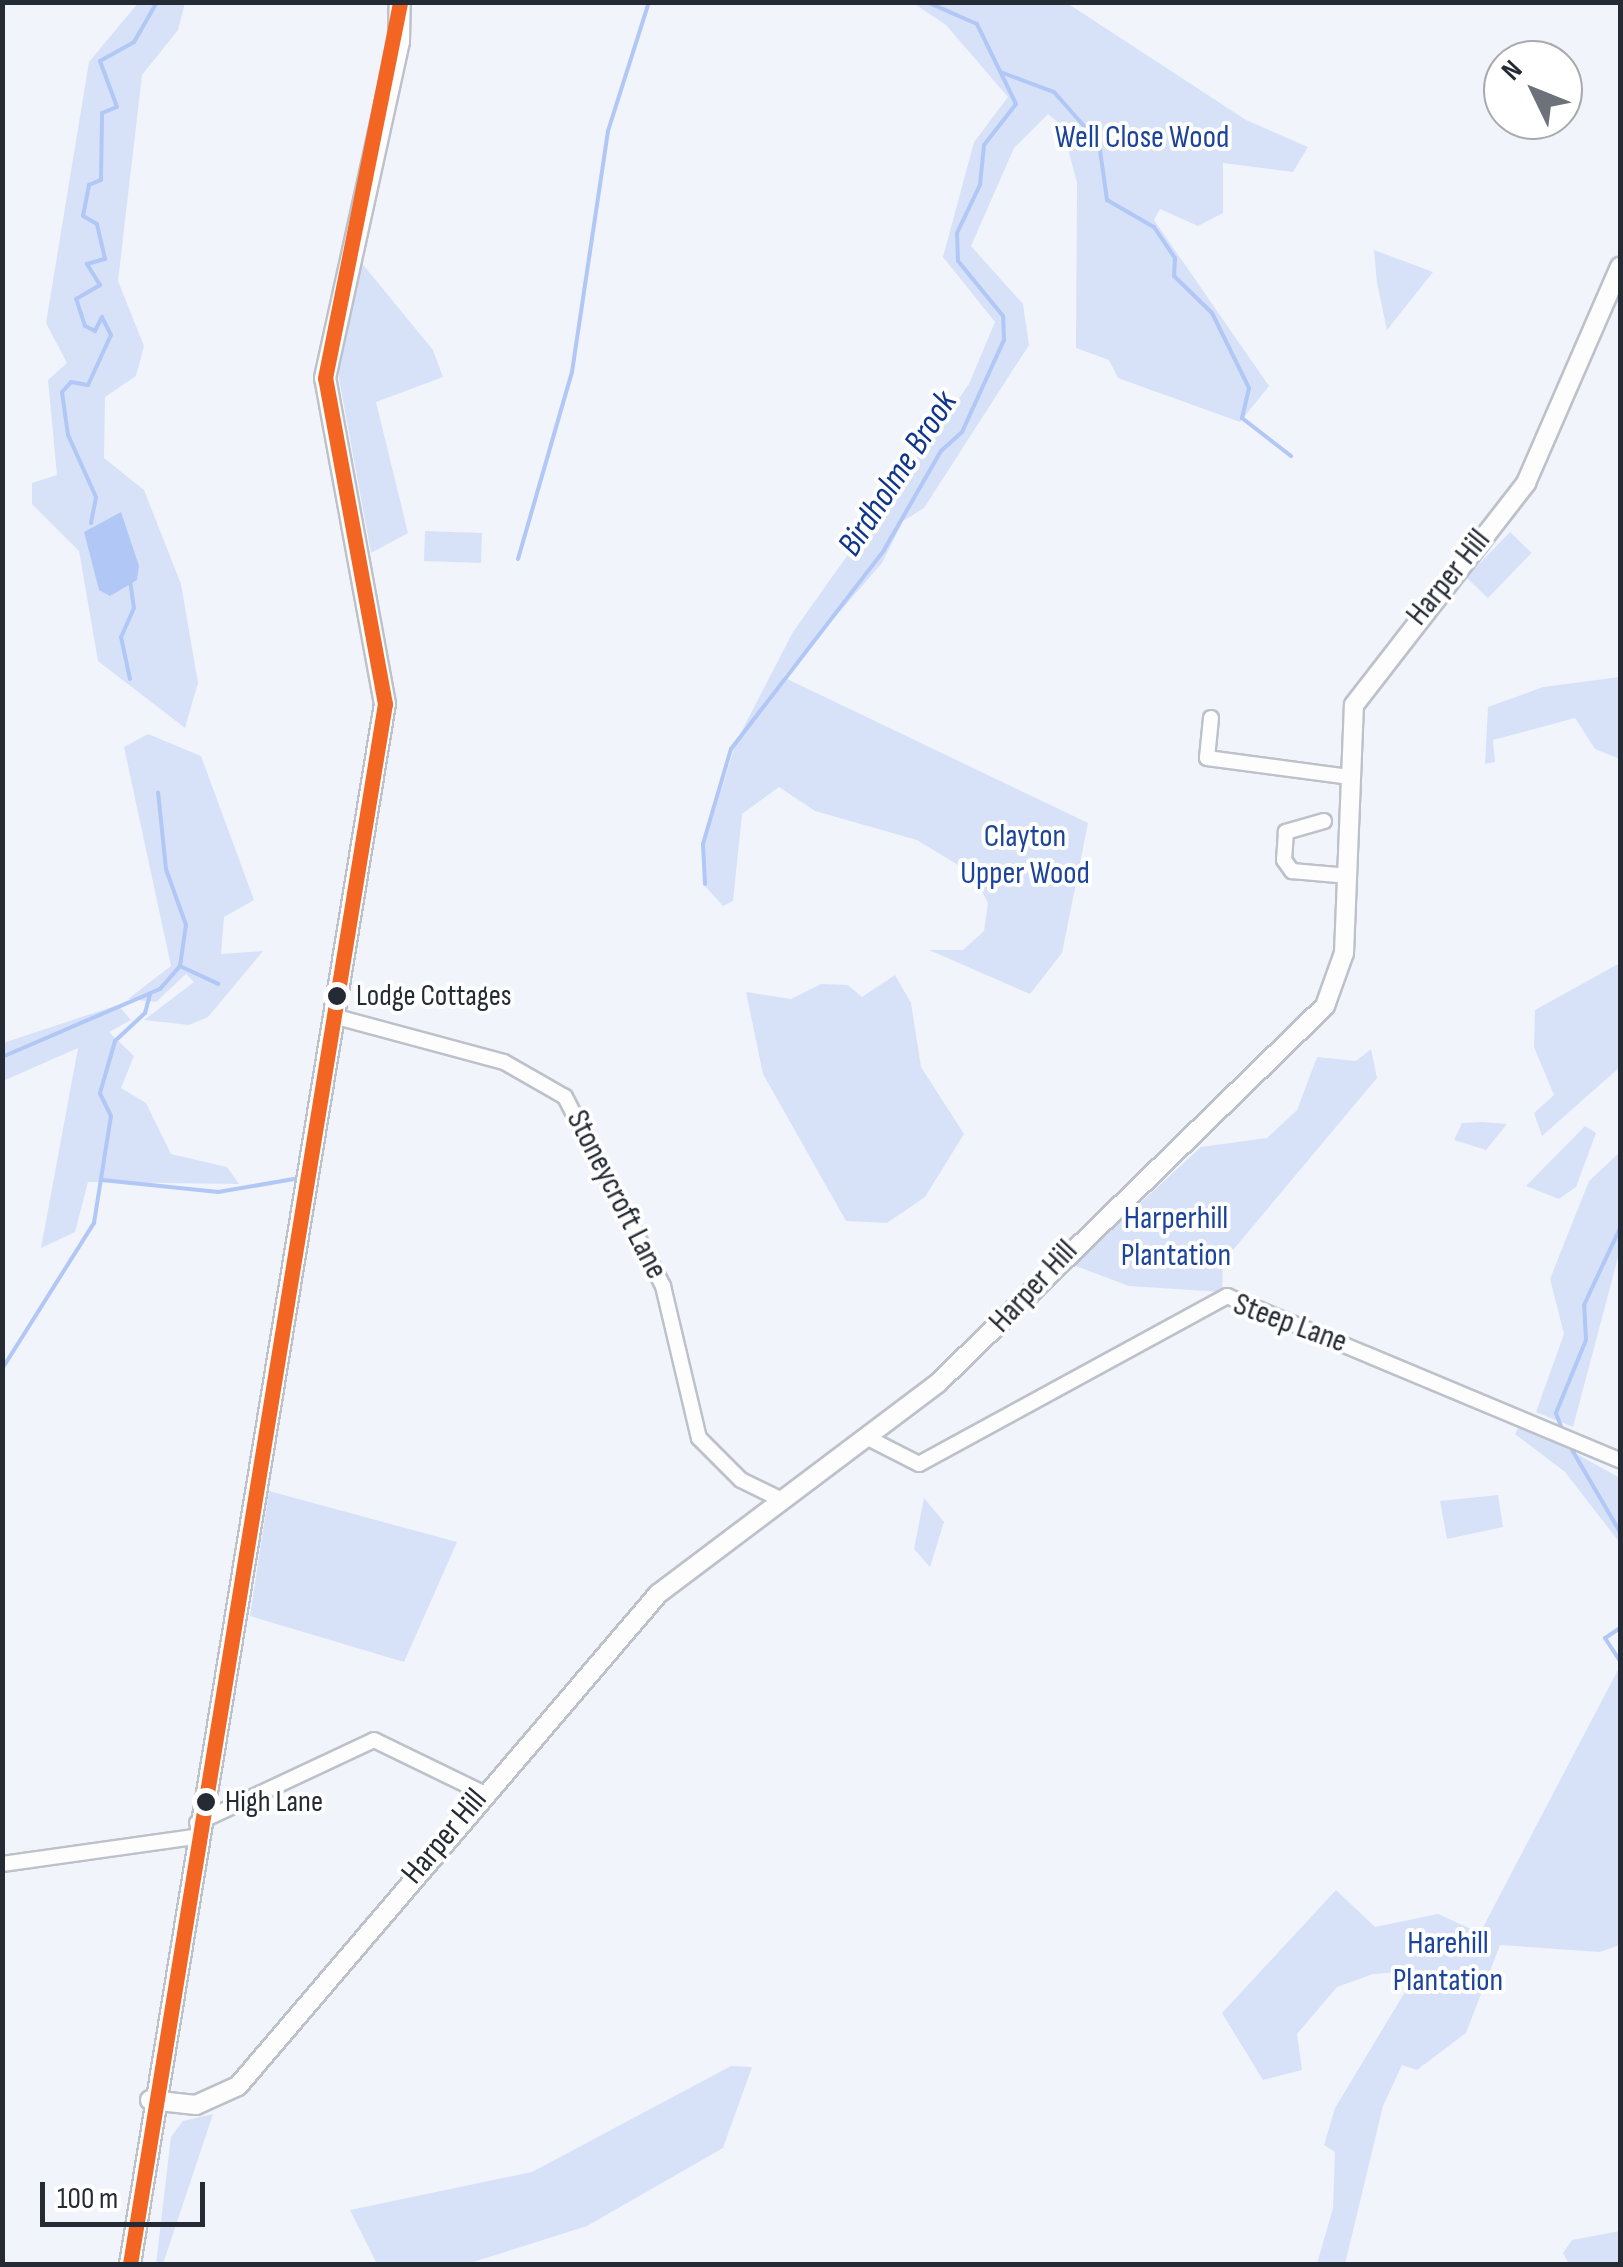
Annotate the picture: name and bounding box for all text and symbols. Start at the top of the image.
north arrow [1483,40,1583,140]
text: N [1495,54,1529,87]
park label: Well Close Wood [1055,119,1229,157]
water label: Birdholme Brook [829,384,967,564]
street label: Harper Hill [1399,522,1499,634]
park label: Clayton Upper Wood [960,819,1090,894]
place label: Lodge Cottages [356,978,511,1014]
marker: Lodge Cottages [327,986,347,1006]
street label: Stoneycroft Lane [557,1104,675,1286]
park label: Harperhill Plantation [1121,1201,1231,1276]
street label: Harper Hill [982,1233,1086,1341]
street label: Steep Lane [1228,1286,1352,1362]
street label: Harper Hill [394,1782,496,1892]
place label: High Lane [225,1784,323,1820]
marker: High Lane [196,1792,216,1812]
park label: Harehill Plantation [1393,1926,1503,2001]
scale bar [45,2162,210,2224]
text: 100 m [57,2181,118,2217]

